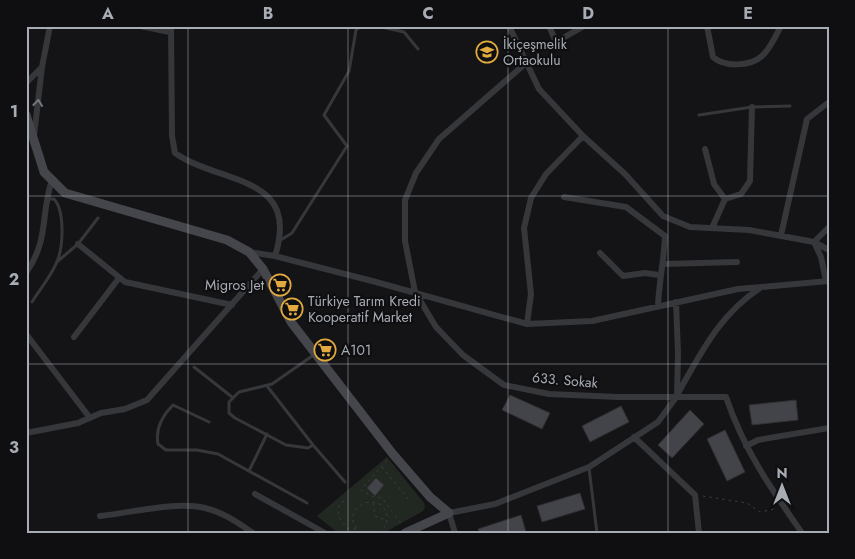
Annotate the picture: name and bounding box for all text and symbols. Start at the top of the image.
text: A [101,2,114,25]
text: B [263,2,273,25]
text: C [422,2,434,25]
text: D [582,2,594,25]
text: E [743,2,753,25]
place label: İkiçeşmelik Ortaokulu [503,34,568,70]
school or university icon: İkiçeşmelik Ortaokulu [475,40,499,64]
one-way arrow [32,99,43,107]
text: 1 [10,100,18,123]
text: 2 [9,268,19,291]
supermarket icon: Migros Jet [268,273,292,297]
place label: Migros Jet [205,275,265,295]
place label: Türkiye Tarım Kredi Kooperatif Market [308,291,421,327]
supermarket icon: Türkiye Tarım Kredi Kooperatif Market [280,297,304,321]
supermarket icon: A101 [313,338,337,362]
place label: A101 [341,340,371,360]
street label: 633. Sokak [531,367,600,393]
text: 3 [9,436,19,459]
north arrow [758,462,808,512]
text: N [776,463,788,483]

